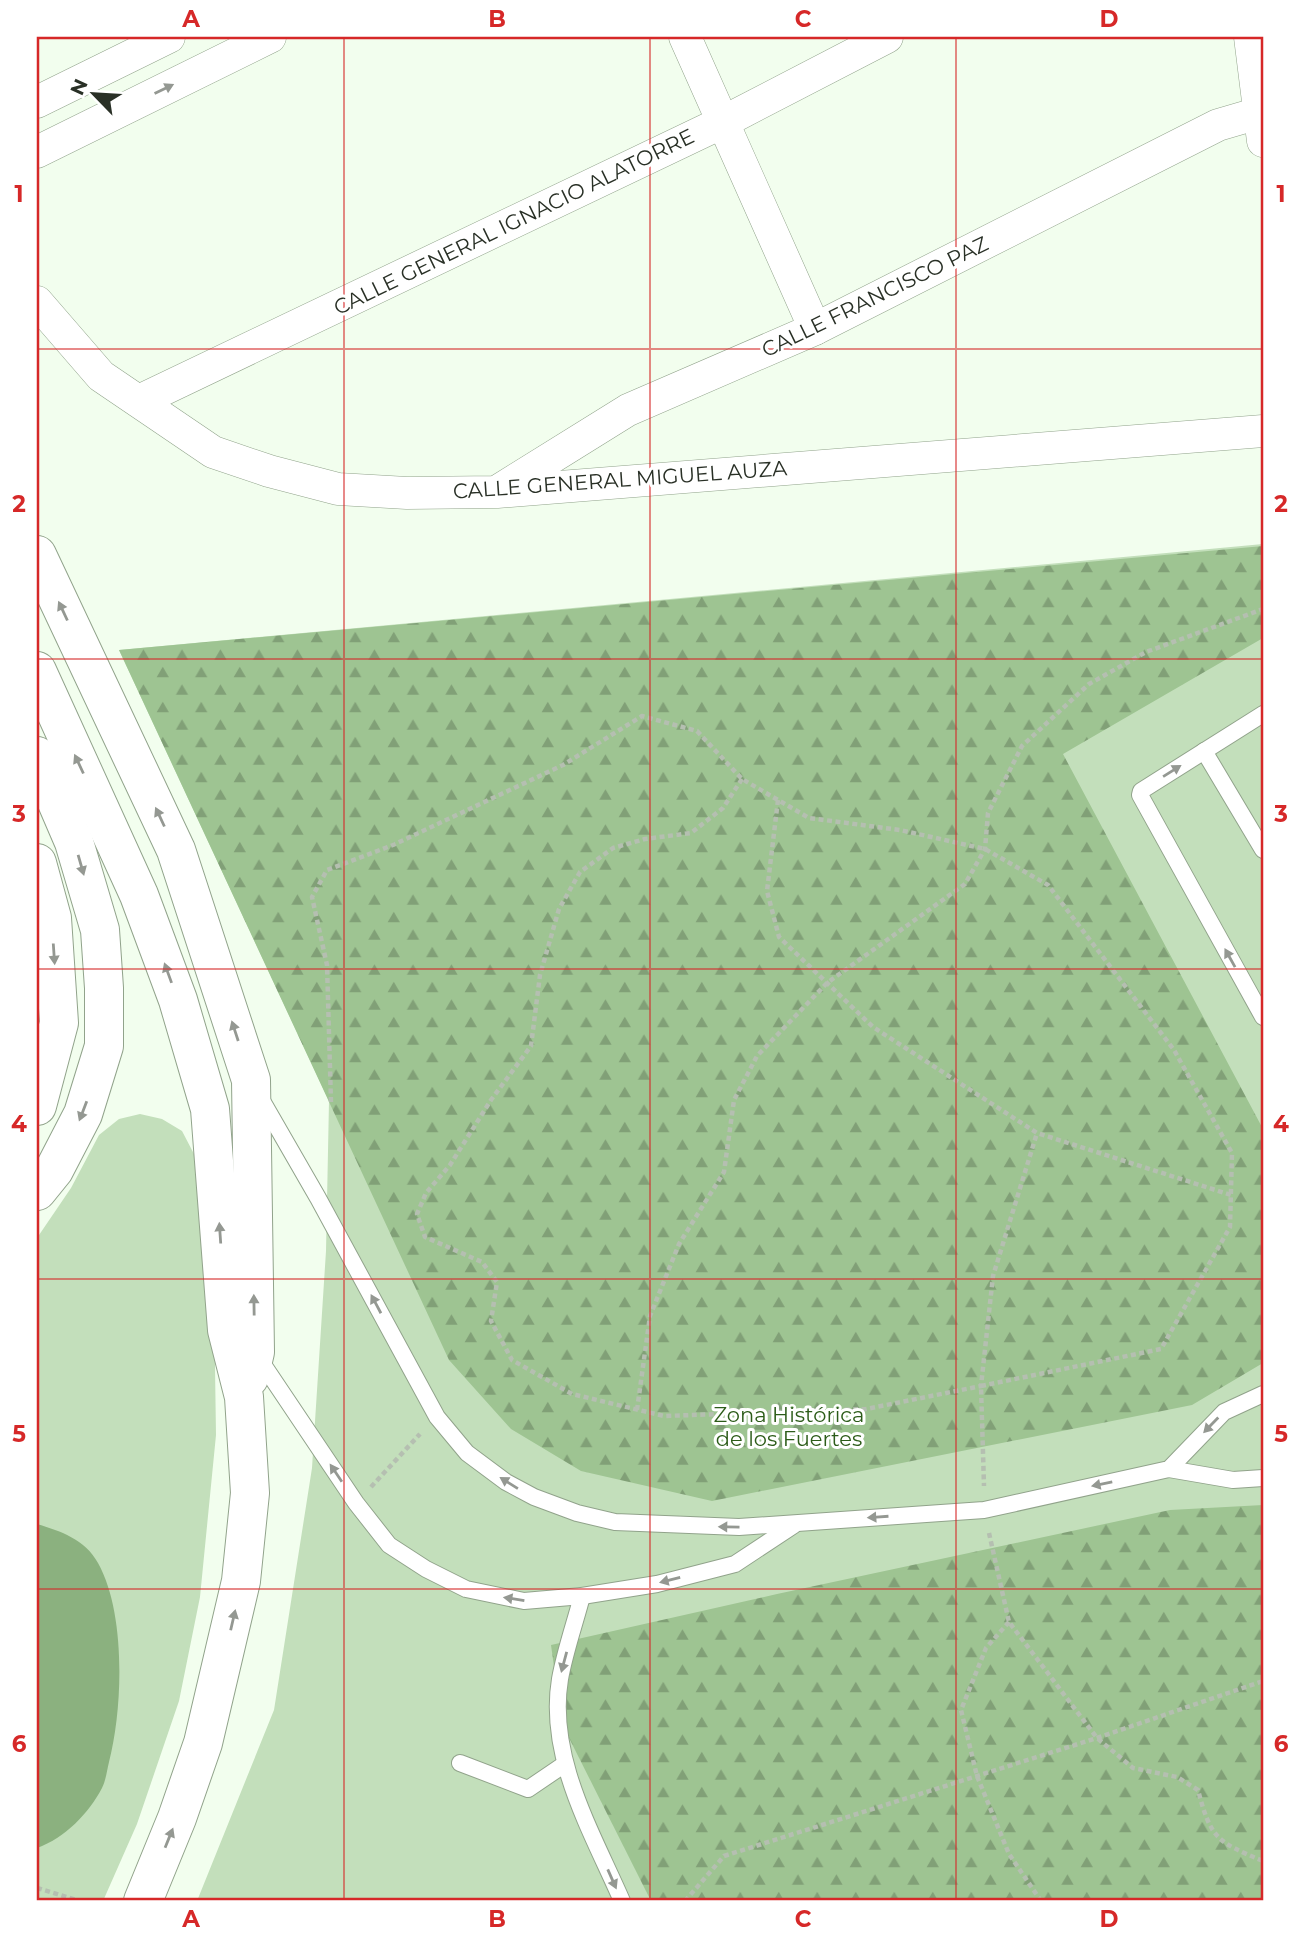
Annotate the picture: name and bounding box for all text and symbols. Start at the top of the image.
text: A [181,5,200,33]
text: B [488,5,506,33]
text: C [795,5,812,33]
text: D [1100,5,1119,33]
north arrow [60,60,130,130]
text: N [65,75,93,99]
one-way arrow [154,84,174,95]
street label: CALLE GENERAL IGNACIO ALATORRE [330,123,698,320]
text: 1 [14,180,24,208]
text: 1 [1276,180,1286,208]
street label: CALLE FRANCISCO PAZ [758,231,992,362]
street label: CALLE GENERAL MIGUEL AUZA [452,455,789,504]
text: 2 [12,490,26,518]
text: 2 [1274,490,1288,518]
one-way arrow [58,601,69,621]
one-way arrow [73,754,85,774]
one-way arrow [1163,764,1182,777]
text: 3 [11,800,26,828]
text: 3 [1273,800,1288,828]
one-way arrow [155,807,166,827]
one-way arrow [76,854,86,875]
one-way arrow [49,943,60,965]
one-way arrow [1224,948,1236,967]
one-way arrow [162,963,173,984]
one-way arrow [229,1021,240,1042]
one-way arrow [77,1101,88,1122]
text: 4 [11,1110,27,1138]
text: 4 [1273,1110,1289,1138]
one-way arrow [214,1222,225,1244]
one-way arrow [248,1294,260,1316]
one-way arrow [370,1294,381,1314]
park label: Zona Histórica de los Fuertes [714,1402,865,1451]
one-way arrow [1204,1416,1220,1433]
text: 5 [12,1420,26,1448]
text: 5 [1274,1420,1288,1448]
one-way arrow [330,1463,343,1483]
one-way arrow [500,1477,519,1489]
one-way arrow [1091,1479,1113,1490]
one-way arrow [867,1512,889,1523]
one-way arrow [718,1521,740,1532]
one-way arrow [659,1575,681,1586]
one-way arrow [503,1593,525,1604]
one-way arrow [227,1609,238,1631]
one-way arrow [558,1651,569,1673]
text: 6 [12,1730,27,1758]
text: 6 [1274,1730,1289,1758]
one-way arrow [164,1827,175,1848]
one-way arrow [606,1869,618,1889]
text: A [181,1905,200,1933]
text: B [488,1905,506,1933]
text: C [795,1905,812,1933]
text: D [1100,1905,1119,1933]

